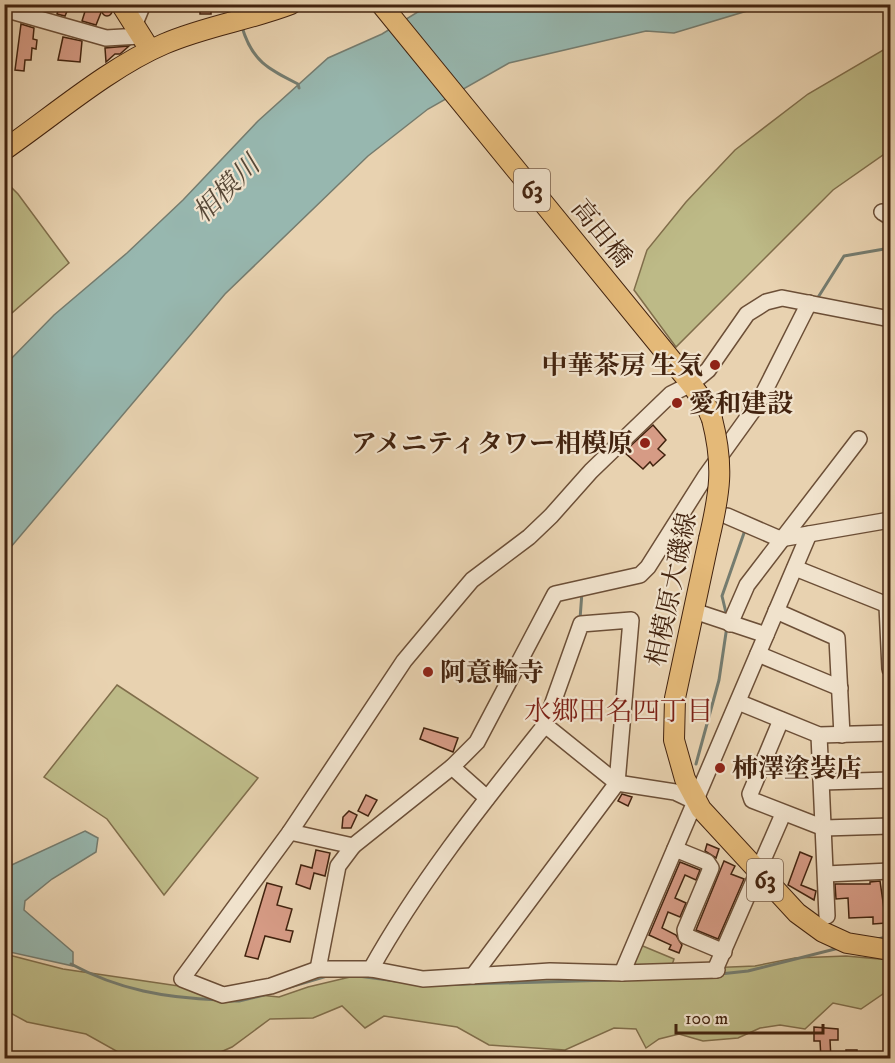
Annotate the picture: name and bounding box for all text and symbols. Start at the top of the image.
water label: 相模川 [186,147,269,230]
road number: 63 [514,169,550,211]
street label: 高田橋 [563,193,638,275]
place label: 中華茶房 生気 [541,350,703,383]
marker: 中華茶房 生気 [708,358,722,372]
place label: 愛和建設 [689,388,793,421]
marker: 愛和建設 [670,396,684,410]
place label: アメニティタワー相模原 [351,428,633,461]
marker: アメニティタワー相模原 [638,436,652,450]
street label: 相模原大磯線 [640,510,705,669]
place label: 阿意輪寺 [440,657,544,690]
marker: 阿意輪寺 [421,665,435,679]
district label: 水郷田名四丁目 [525,695,714,729]
place label: 柿澤塗装店 [732,753,862,786]
marker: 柿澤塗装店 [713,761,727,775]
road number: 63 [747,859,783,901]
scale bar [676,997,823,1035]
text: 100 m [685,1008,728,1030]

